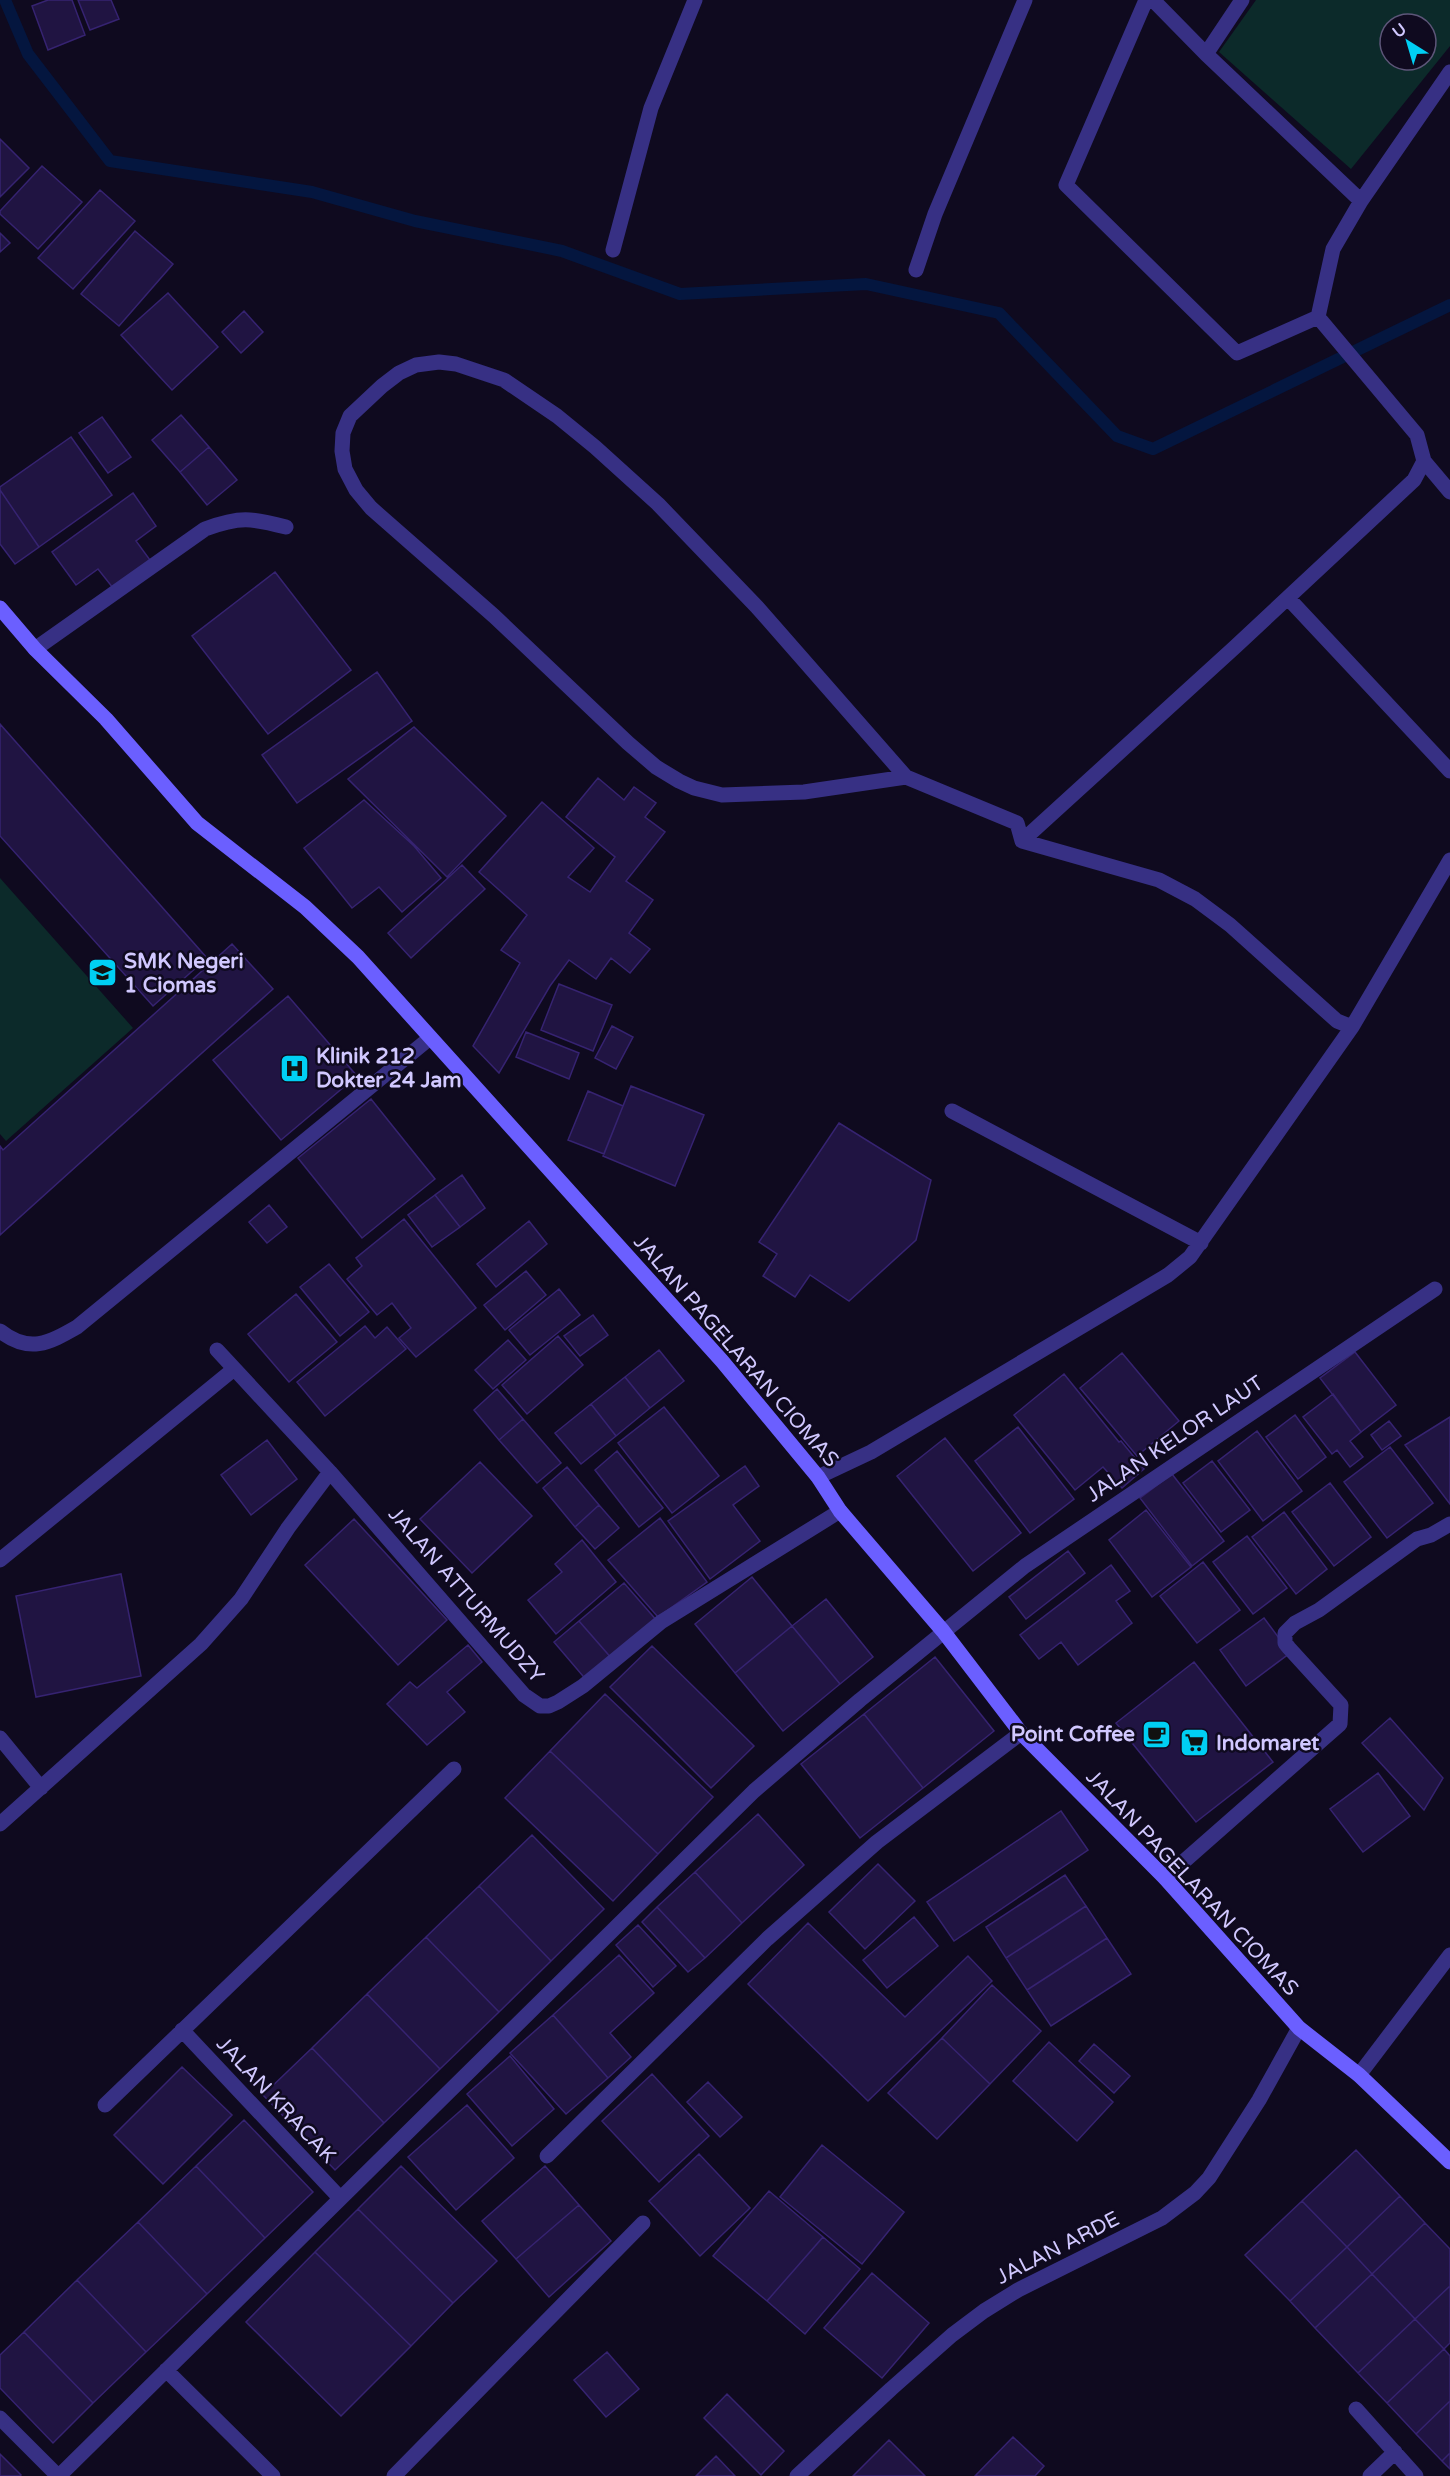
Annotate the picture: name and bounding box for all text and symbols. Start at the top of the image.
north arrow [1378,12,1438,72]
text: U [1389,19,1410,42]
place label: SMK Negeri 1 Ciomas [124,949,244,998]
school or university icon: SMK Negeri 1 Ciomas [87,957,119,989]
place label: Klinik 212 Dokter 24 Jam [316,1044,462,1093]
hospital icon: Klinik 212 Dokter 24 Jam [279,1052,311,1084]
street label: JALAN PAGELARAN CIOMAS [628,1230,844,1472]
street label: JALAN KELOR LAUT [1082,1370,1268,1507]
street label: JALAN ATTURMUDZY [383,1502,549,1688]
cafe icon: Point Coffee [1140,1718,1172,1750]
place label: Point Coffee [1011,1722,1135,1747]
supermarket icon: Indomaret [1179,1727,1211,1759]
place label: Indomaret [1216,1731,1319,1756]
street label: JALAN PAGELARAN CIOMAS [1081,1765,1303,2001]
street label: JALAN KRACAK [211,2032,341,2168]
street label: JALAN ARDE [992,2206,1124,2290]

